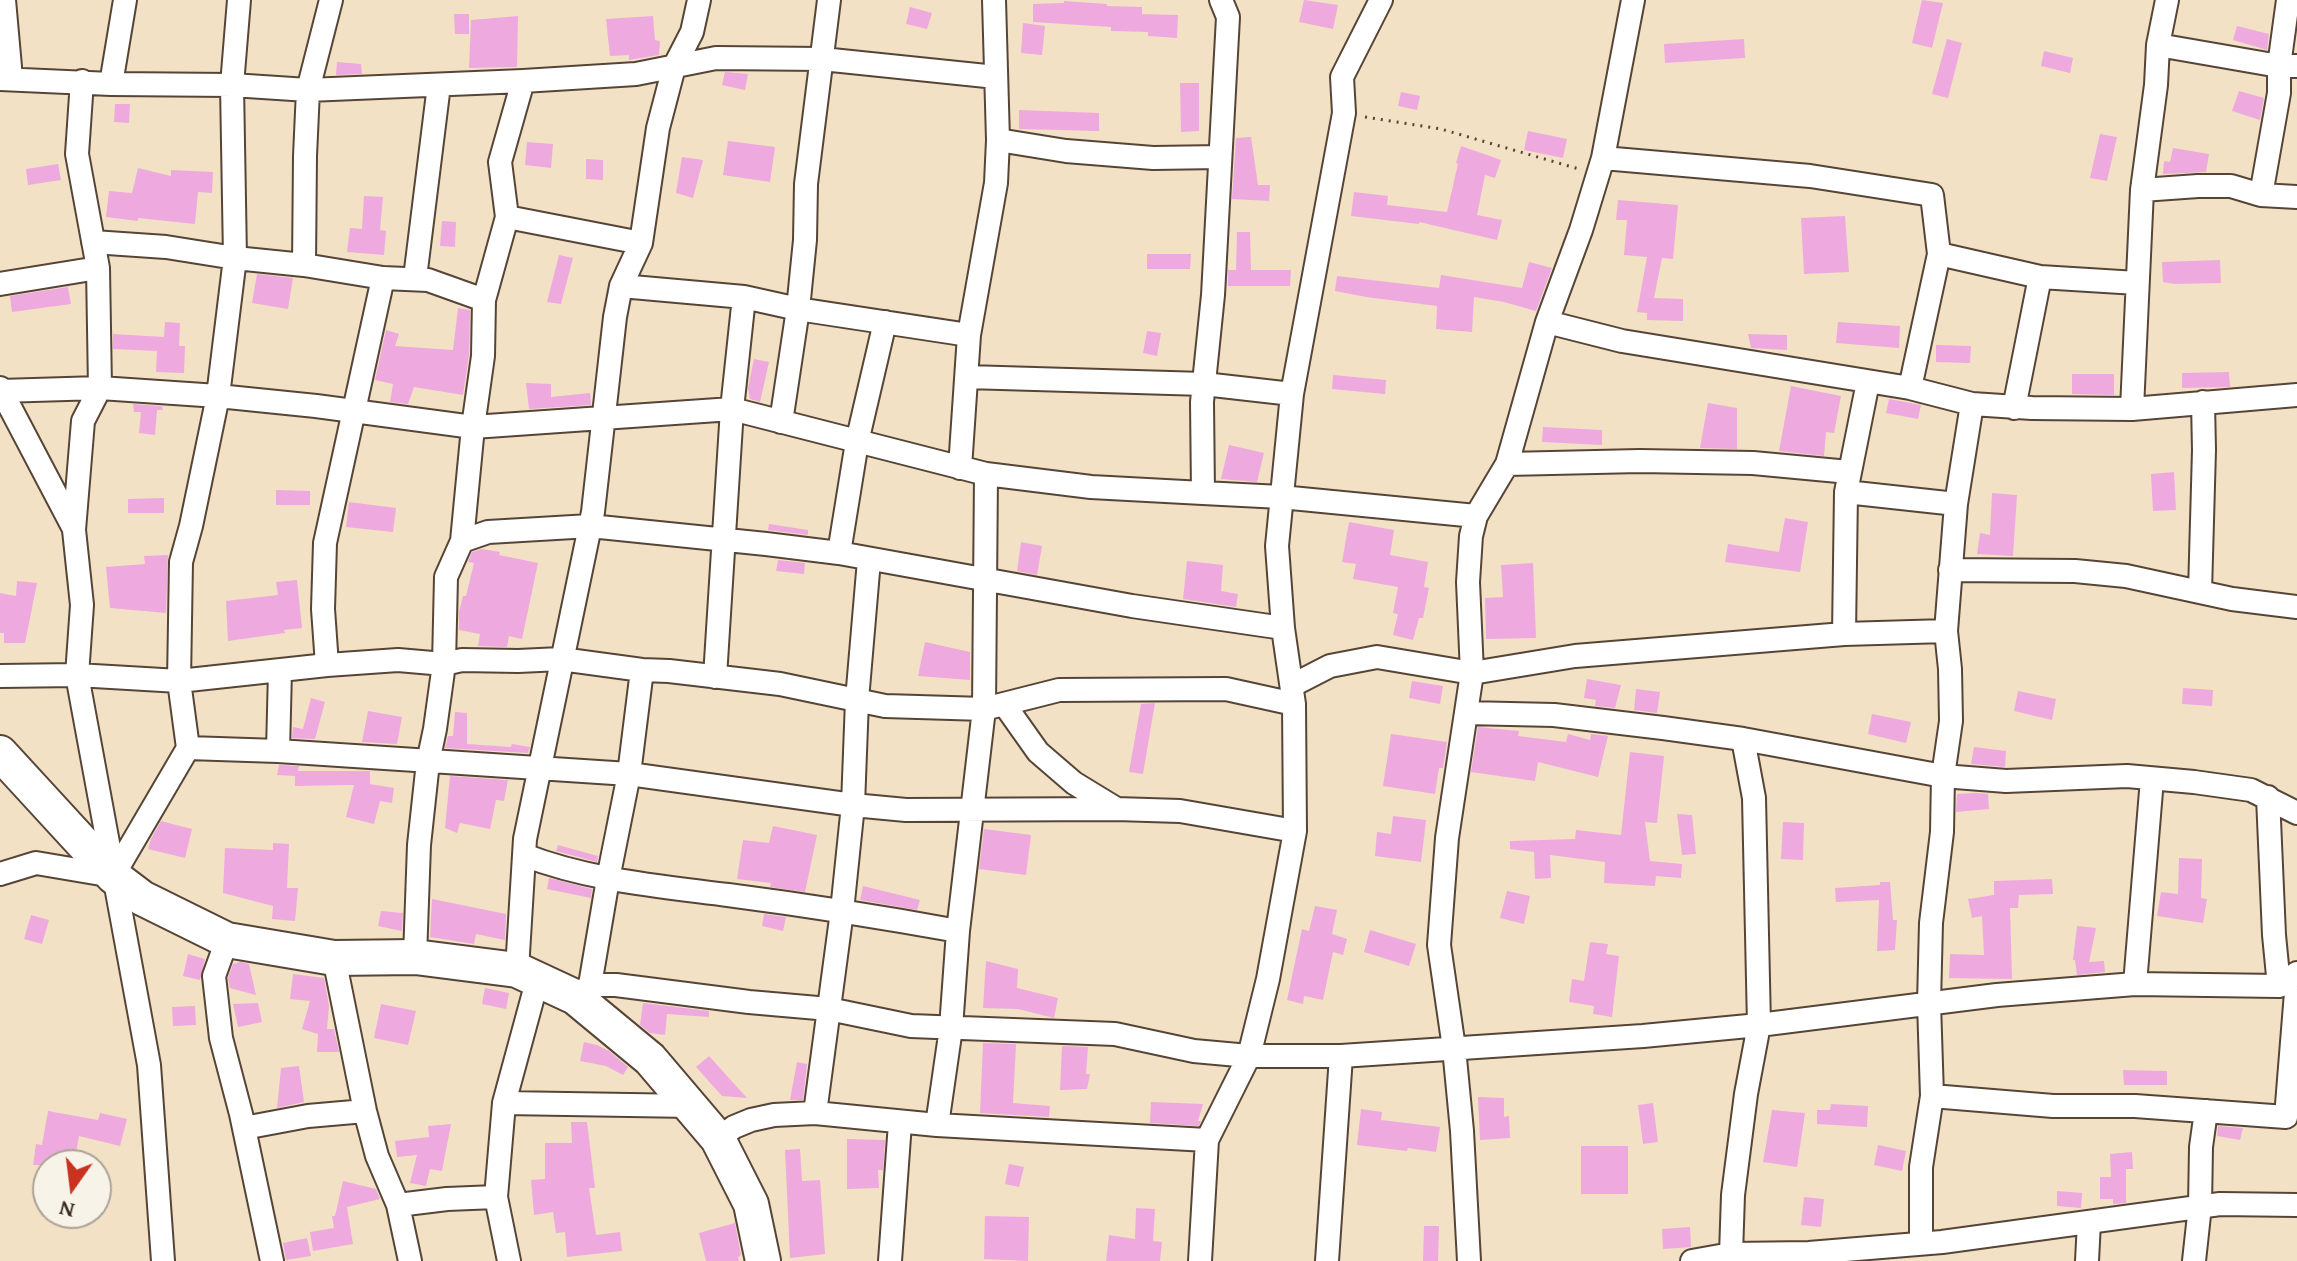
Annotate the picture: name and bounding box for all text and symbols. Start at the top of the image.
north arrow [32,1149,112,1229]
text: N [56,1193,78,1228]

